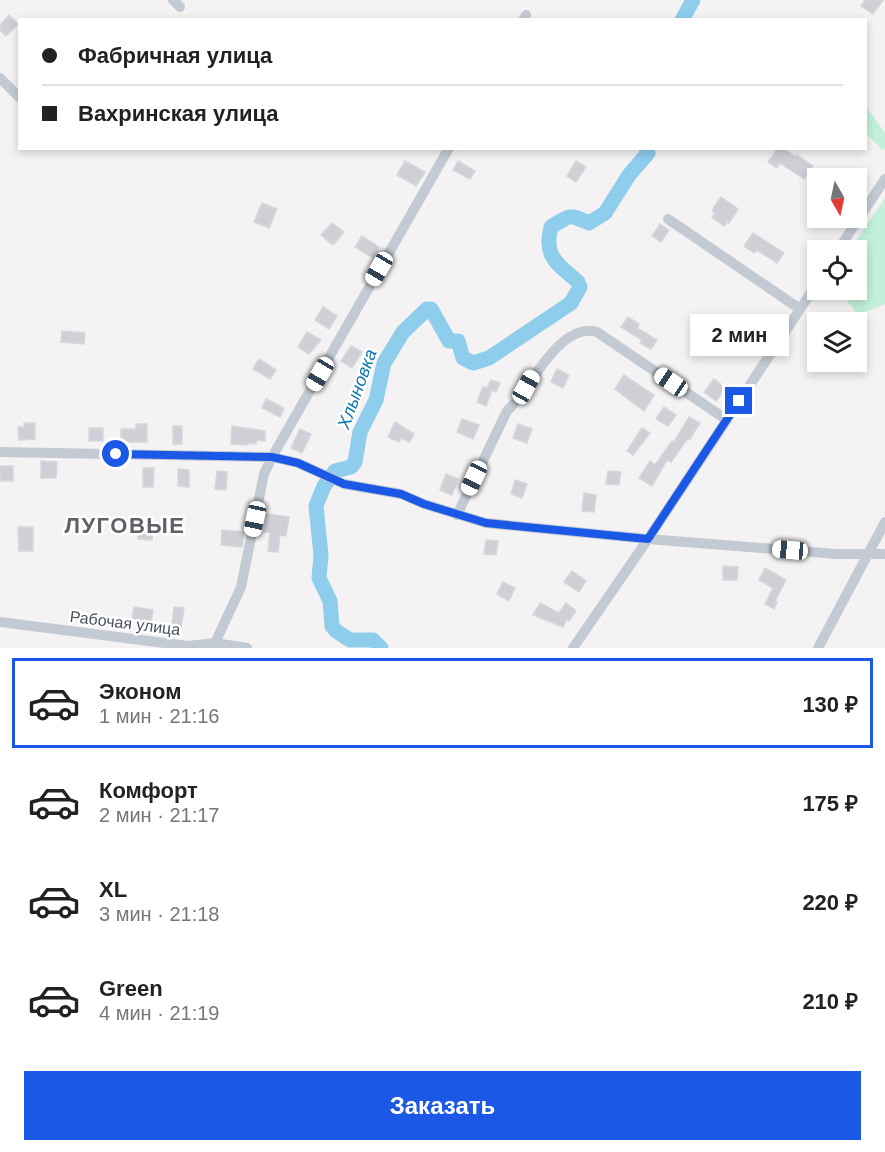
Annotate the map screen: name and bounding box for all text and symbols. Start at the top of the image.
text: Фабричная улица [78,43,272,68]
text: Вахринская улица [78,101,279,126]
north arrow [807,168,867,228]
map controls [807,168,867,372]
button: locate [807,240,867,300]
car [362,249,396,289]
button: layers [807,312,867,372]
callout: 2 мин [690,314,789,356]
text: 2 мин [712,324,767,346]
water label: Хлыновка [333,346,381,432]
car [303,354,337,394]
car [651,364,691,400]
car [509,367,543,407]
route end [725,387,752,414]
route start [102,440,129,467]
car [458,458,490,498]
car [242,500,268,538]
district label: ЛУГОВЫЕ [64,513,186,538]
car [771,539,809,561]
street label: Рабочая улица [69,608,181,638]
icon: car [27,676,81,730]
text: Эконом [99,679,182,704]
text: 130 ₽ [802,692,858,717]
text: 1 мин · 21:16 [99,705,219,727]
icon: car [27,775,81,829]
text: Комфорт [99,778,198,803]
text: 175 ₽ [802,791,858,816]
text: 2 мин · 21:17 [99,804,219,826]
icon: car [27,874,81,928]
text: XL [99,877,127,902]
text: 220 ₽ [802,890,858,915]
text: 3 мин · 21:18 [99,903,219,925]
icon: car [27,973,81,1027]
text: Green [99,976,163,1001]
text: 210 ₽ [802,989,858,1014]
text: 4 мин · 21:19 [99,1002,219,1024]
button: Заказать [24,1071,861,1140]

